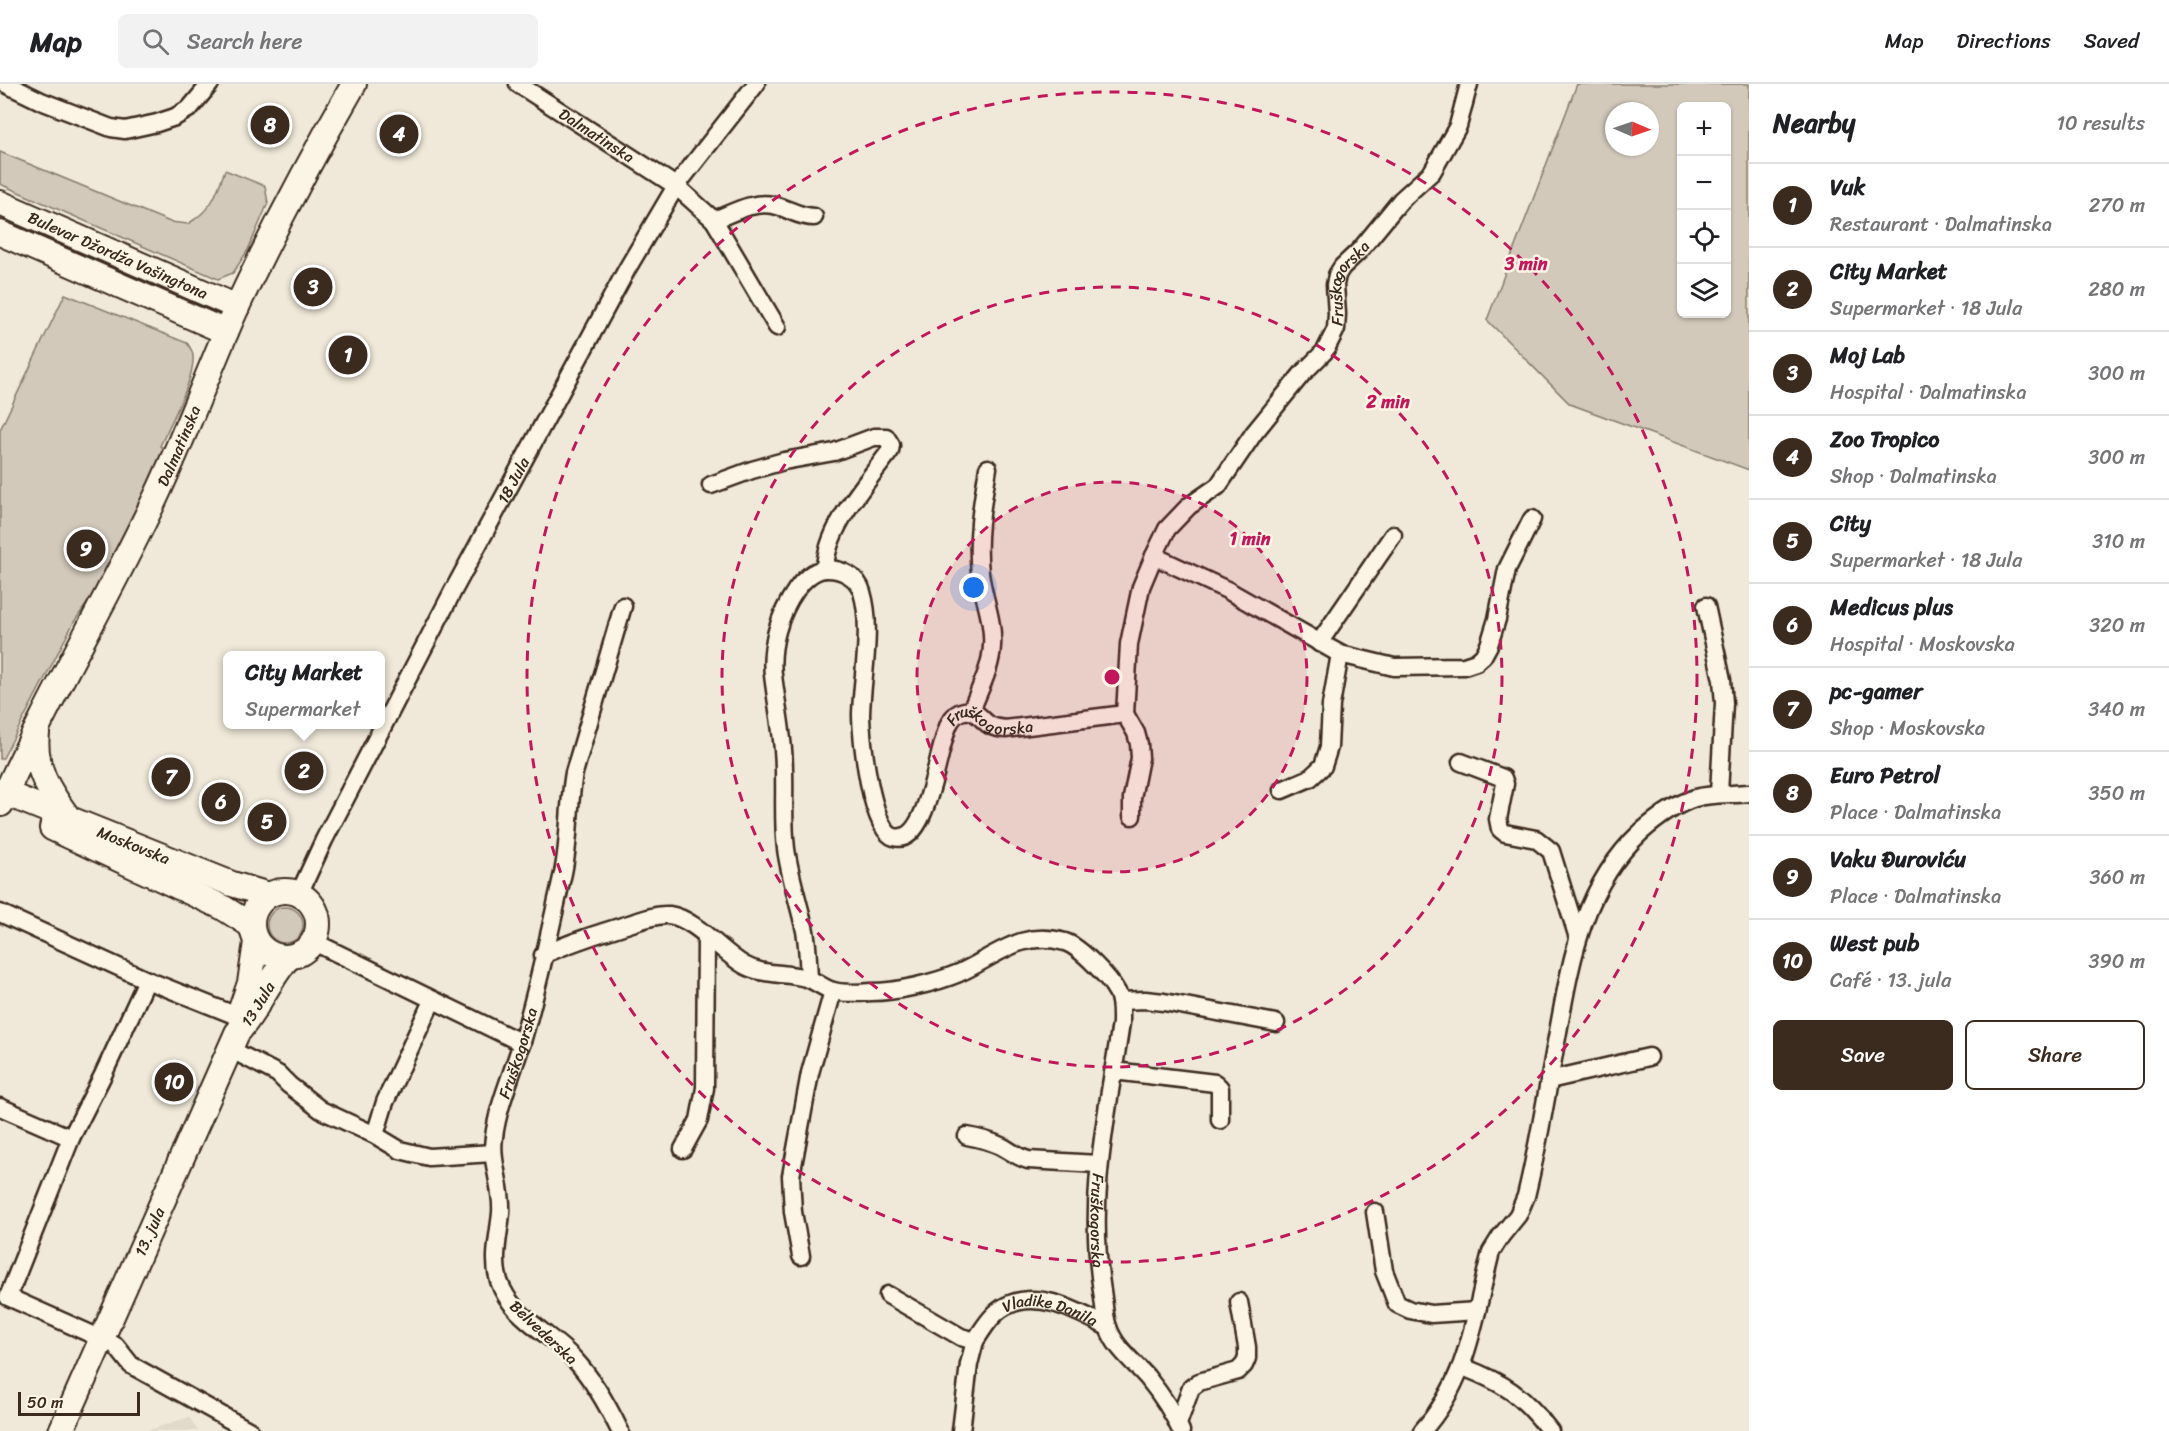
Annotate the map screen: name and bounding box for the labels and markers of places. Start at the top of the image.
pin: 8 [250,102,290,147]
pin: 4 [380,112,418,156]
pin: 3 [294,264,332,310]
pin: 1 [328,332,368,378]
pin: 9 [66,526,106,572]
centre of rings [1102,667,1122,687]
pin: 2 [284,748,324,794]
pin: 7 [152,754,190,800]
pin: 6 [202,780,240,824]
pin: 5 [248,800,286,844]
pin: 10 [154,1060,194,1104]

